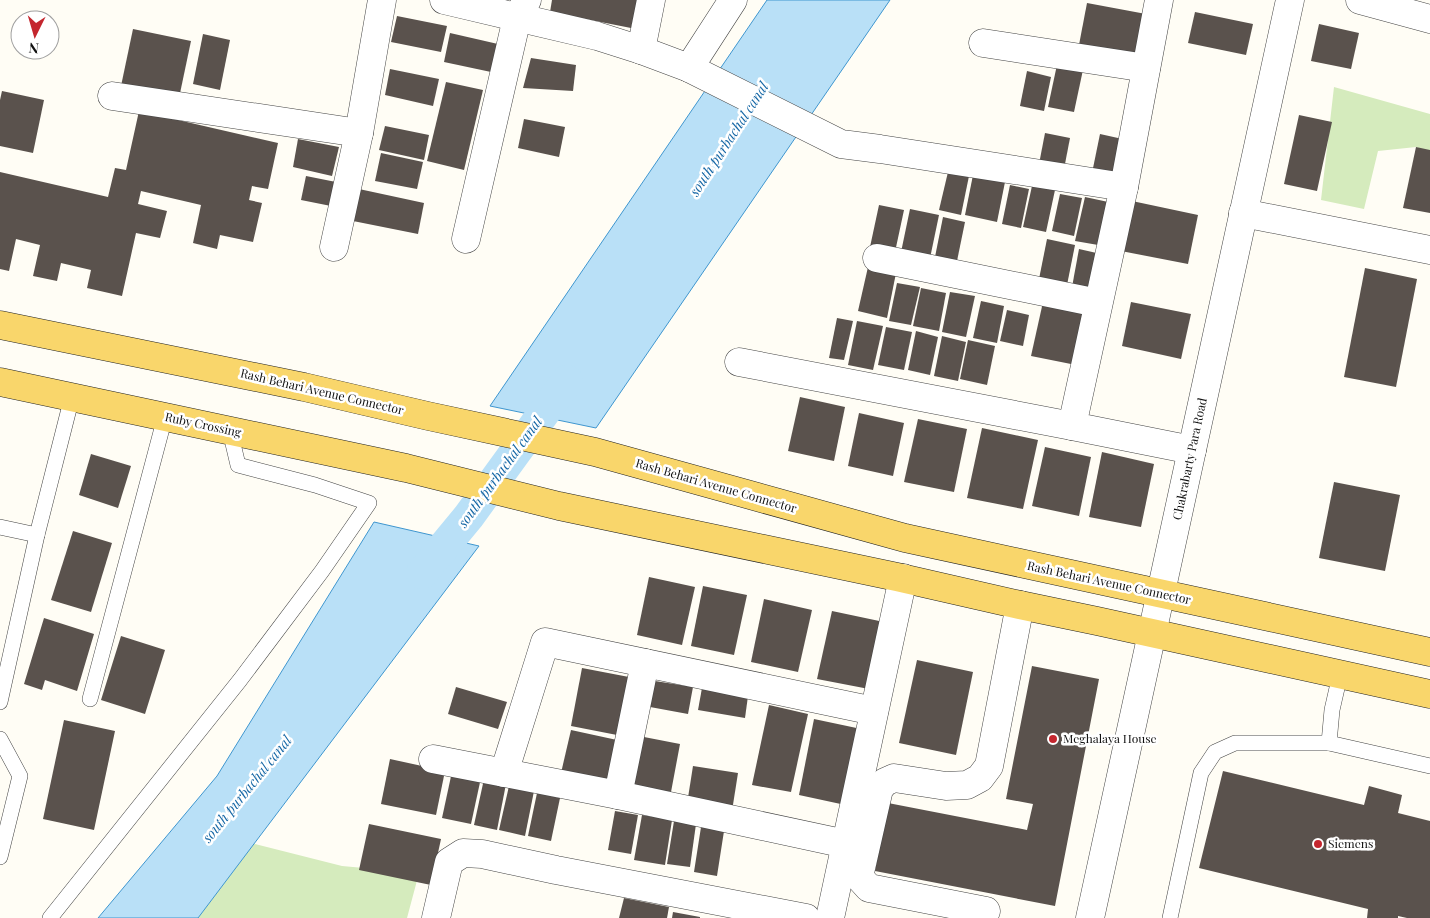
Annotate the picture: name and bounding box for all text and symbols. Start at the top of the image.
north arrow [10,10,60,60]
text: N [28,39,40,58]
water label: south purbachal canal [684,77,773,200]
street label: Rash Behari Avenue Connector [239,364,406,418]
street label: Chakrabarty Para Road [1168,396,1210,521]
street label: Ruby Crossing [164,408,244,440]
water label: south purbachal canal [452,412,547,532]
street label: Rash Behari Avenue Connector [634,454,799,516]
street label: Rash Behari Avenue Connector [1026,557,1193,607]
water label: south purbachal canal [197,730,296,847]
place label: Meghalaya House [1063,730,1157,746]
marker: Meghalaya House [1047,733,1059,745]
place label: Siemens [1328,835,1373,851]
marker: Siemens [1312,838,1324,850]

